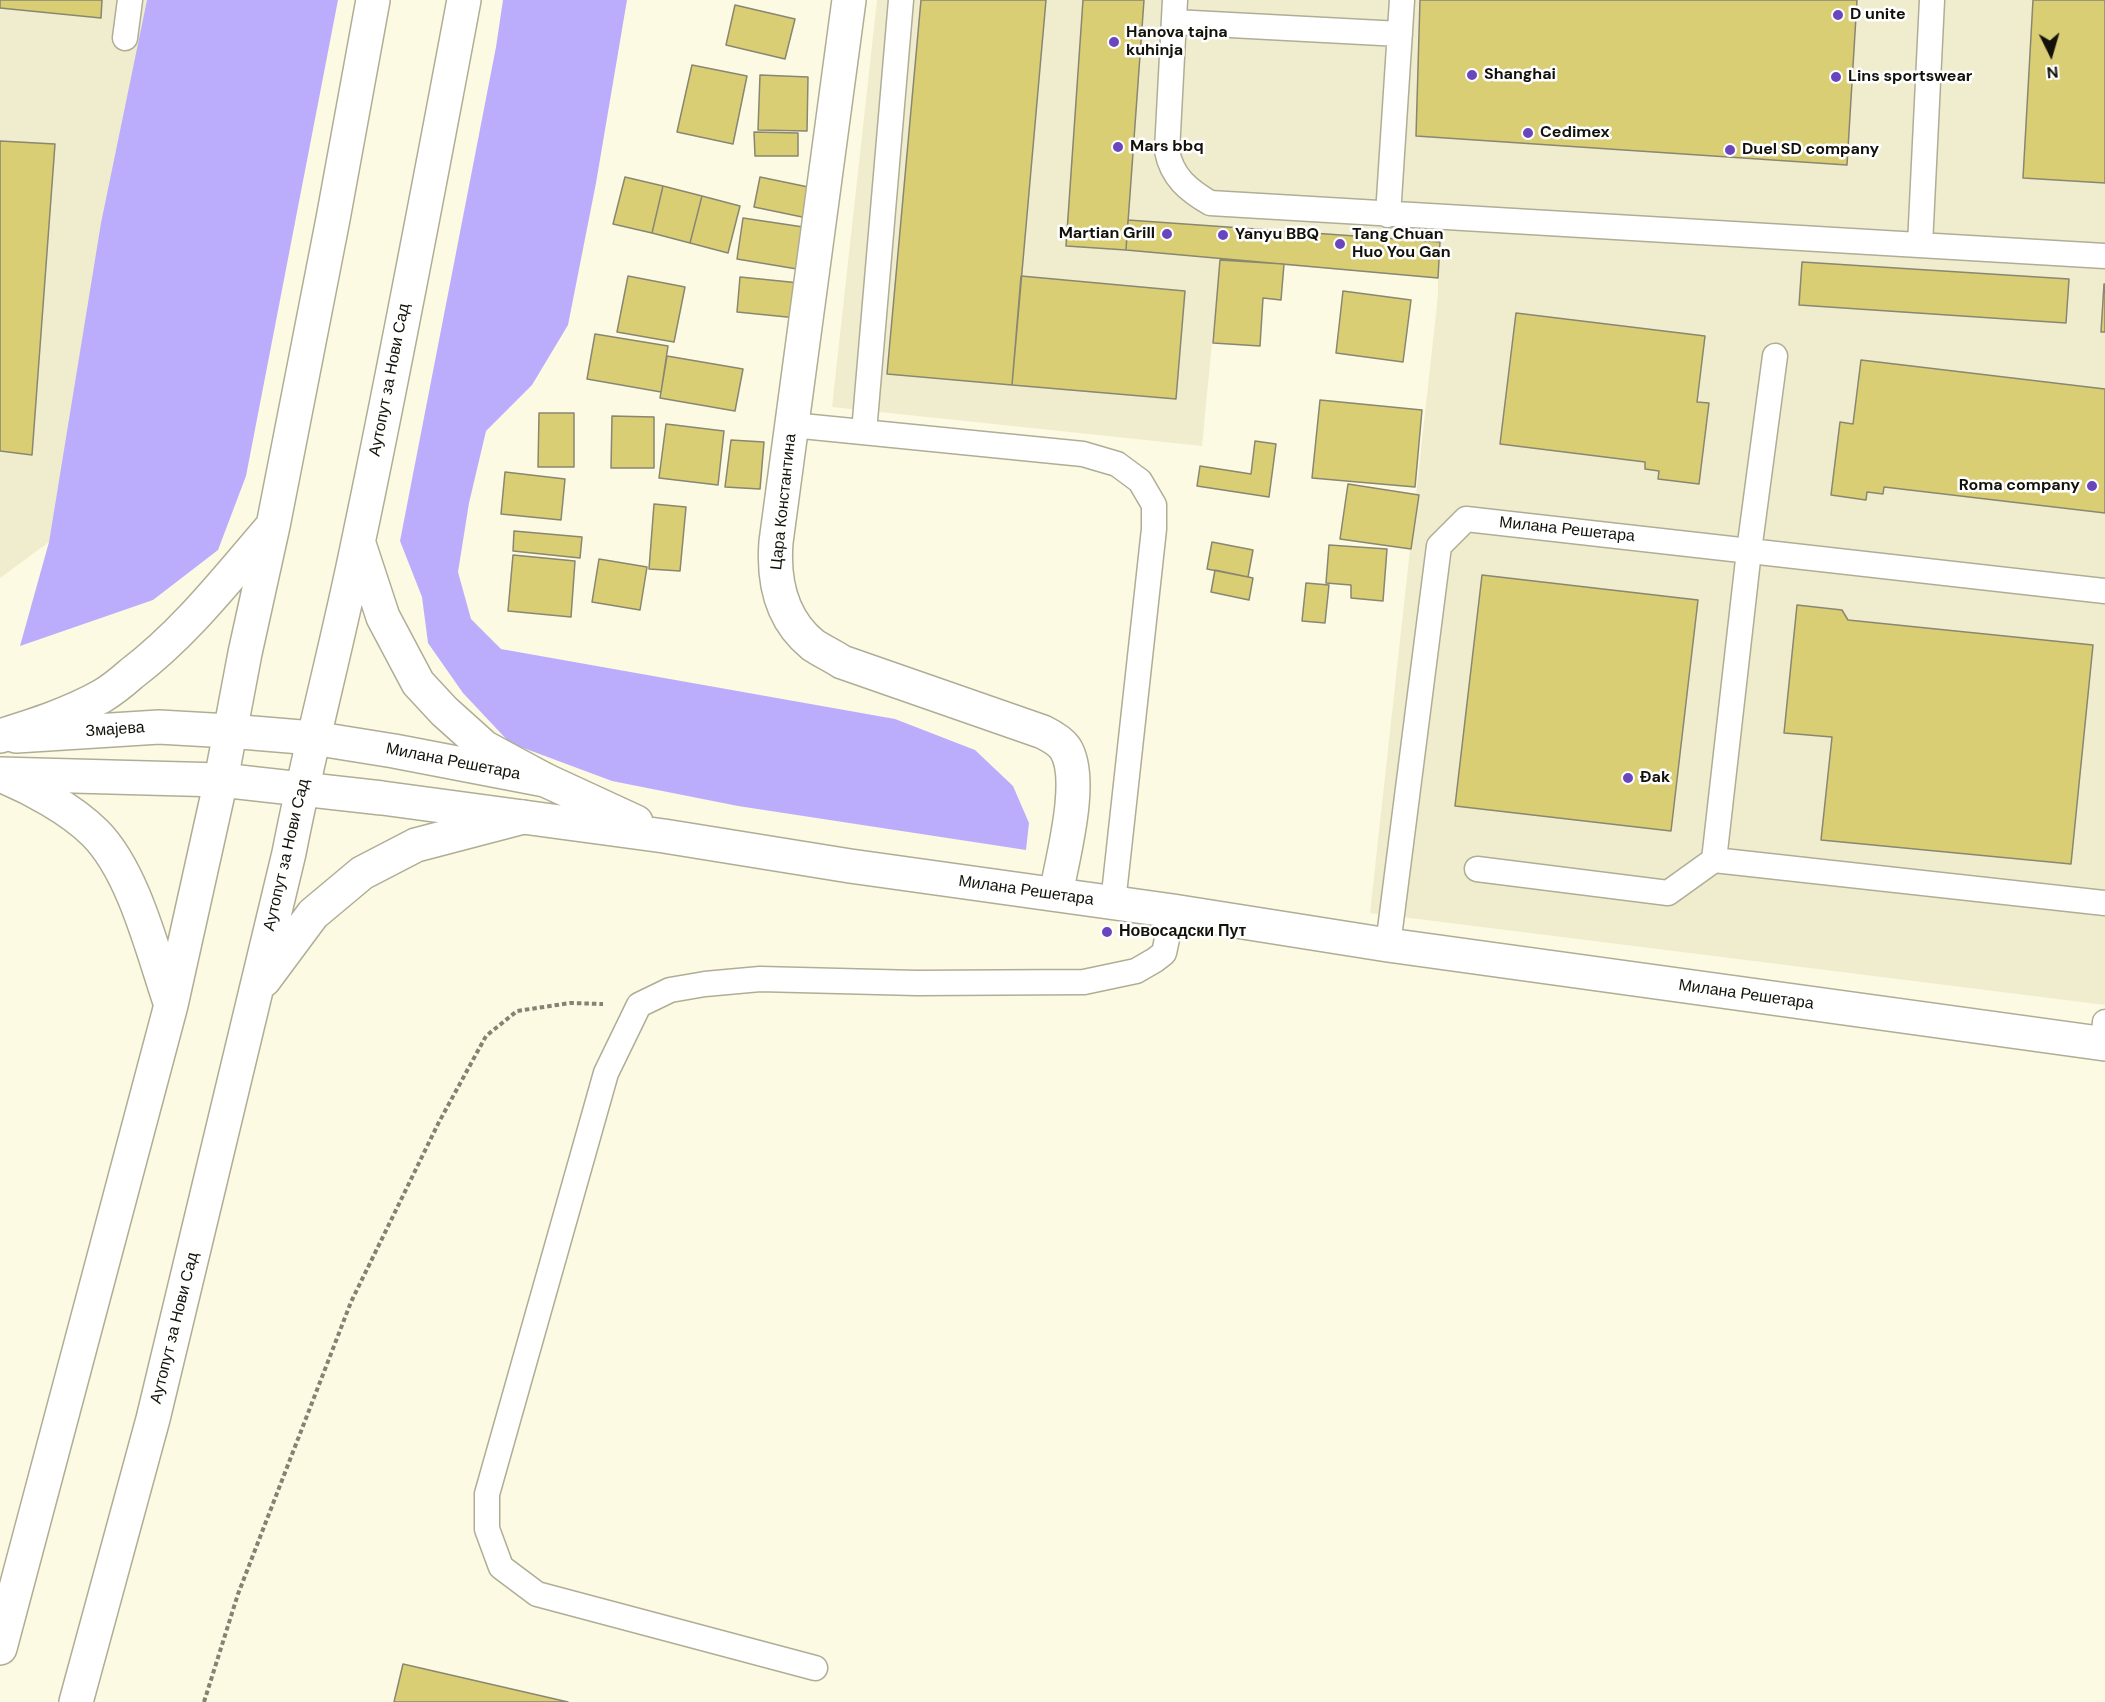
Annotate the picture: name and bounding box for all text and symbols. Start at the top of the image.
place label: D unite [1850,5,1906,25]
marker: D unite [1831,8,1845,22]
place label: Hanova tajna kuhinja [1126,23,1228,61]
north arrow [2021,24,2081,84]
marker: Hanova tajna kuhinja [1107,35,1121,49]
text: N [2046,61,2059,83]
place label: Shanghai [1484,65,1556,85]
place label: Lins sportswear [1848,67,1972,87]
marker: Shanghai [1465,68,1479,82]
marker: Lins sportswear [1829,70,1843,84]
place label: Cedimex [1540,123,1610,143]
marker: Cedimex [1521,126,1535,140]
place label: Mars bbq [1130,137,1204,157]
marker: Mars bbq [1111,140,1125,154]
place label: Duel SD company [1742,140,1879,160]
marker: Duel SD company [1723,143,1737,157]
place label: Martian Grill [1059,224,1155,244]
place label: Yanyu BBQ [1235,225,1319,245]
place label: Tang Chuan Huo You Gan [1352,225,1451,263]
marker: Martian Grill [1160,227,1174,241]
marker: Yanyu BBQ [1216,228,1230,242]
marker: Tang Chuan Huo You Gan [1333,237,1347,251]
street label: Аутопут за Нови Сад [366,302,414,458]
street label: Цара Константина [767,433,801,571]
place label: Roma company [1959,476,2080,496]
marker: Roma company [2085,479,2099,493]
street label: Милана Решетара [1498,513,1636,547]
street label: Змајева [85,718,145,742]
street label: Милана Решетара [384,740,522,784]
place label: Đak [1640,768,1670,788]
marker: Đak [1621,771,1635,785]
street label: Аутопут за Нови Сад [260,777,314,933]
street label: Милана Решетара [957,872,1095,910]
place label: Новосадски Пут [1119,922,1246,942]
marker: Новосадски Пут [1100,925,1114,939]
street label: Милана Решетара [1677,976,1815,1014]
street label: Аутопут за Нови Сад [147,1250,203,1406]

